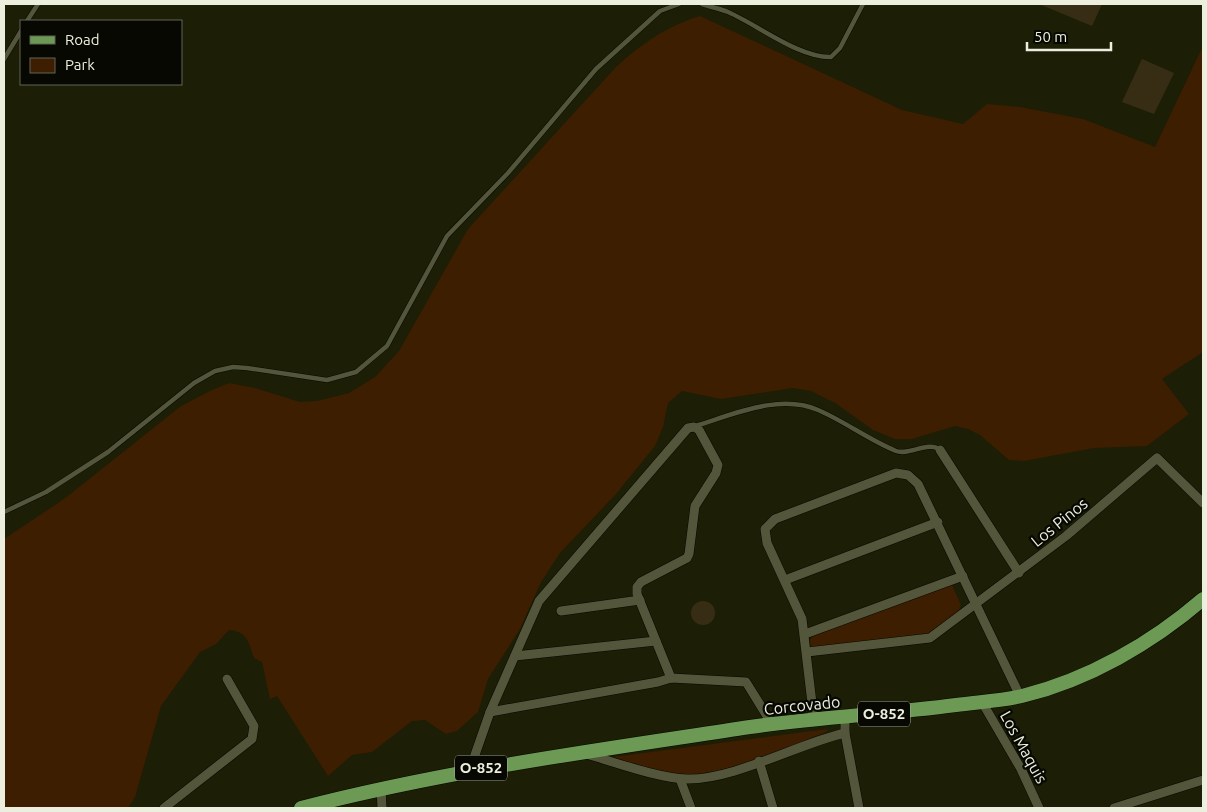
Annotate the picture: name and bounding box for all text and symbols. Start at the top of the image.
legend [20,20,182,85]
scale bar [1027,20,1111,52]
text: 50 m [1034,28,1067,45]
text: Road [65,31,100,48]
text: Park [65,56,95,73]
street label: Los Pinos [1027,494,1091,550]
street label: Corcovado [763,692,841,718]
road number: O-852 [858,702,910,726]
street label: Los Maquis [997,708,1051,786]
road number: O-852 [455,756,507,780]

